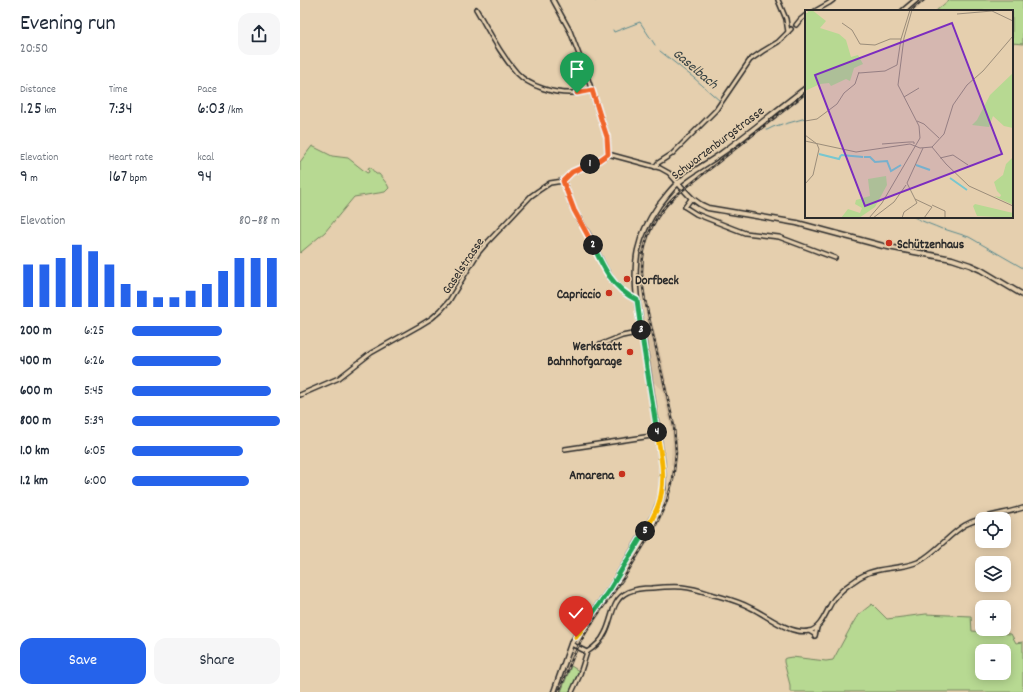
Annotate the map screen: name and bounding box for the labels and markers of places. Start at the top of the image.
pin [560,52,594,93]
pin: 1 [580,154,600,174]
pin: 2 [583,235,603,255]
place label: Schützenhaus [897,236,965,255]
marker: Schützenhaus [884,238,894,248]
place label: Dorfbeck [635,272,679,291]
marker: Dorfbeck [622,274,632,284]
place label: Capriccio [557,286,601,305]
marker: Capriccio [604,288,614,298]
pin: 3 [631,320,651,340]
place label: Werkstatt Bahnhofgarage [547,338,622,372]
marker: Werkstatt Bahnhofgarage [625,347,635,357]
pin: 4 [647,422,667,442]
place label: Amarena [569,467,615,486]
marker: Amarena [617,469,627,479]
pin: 5 [635,521,655,541]
pin [559,596,593,637]

